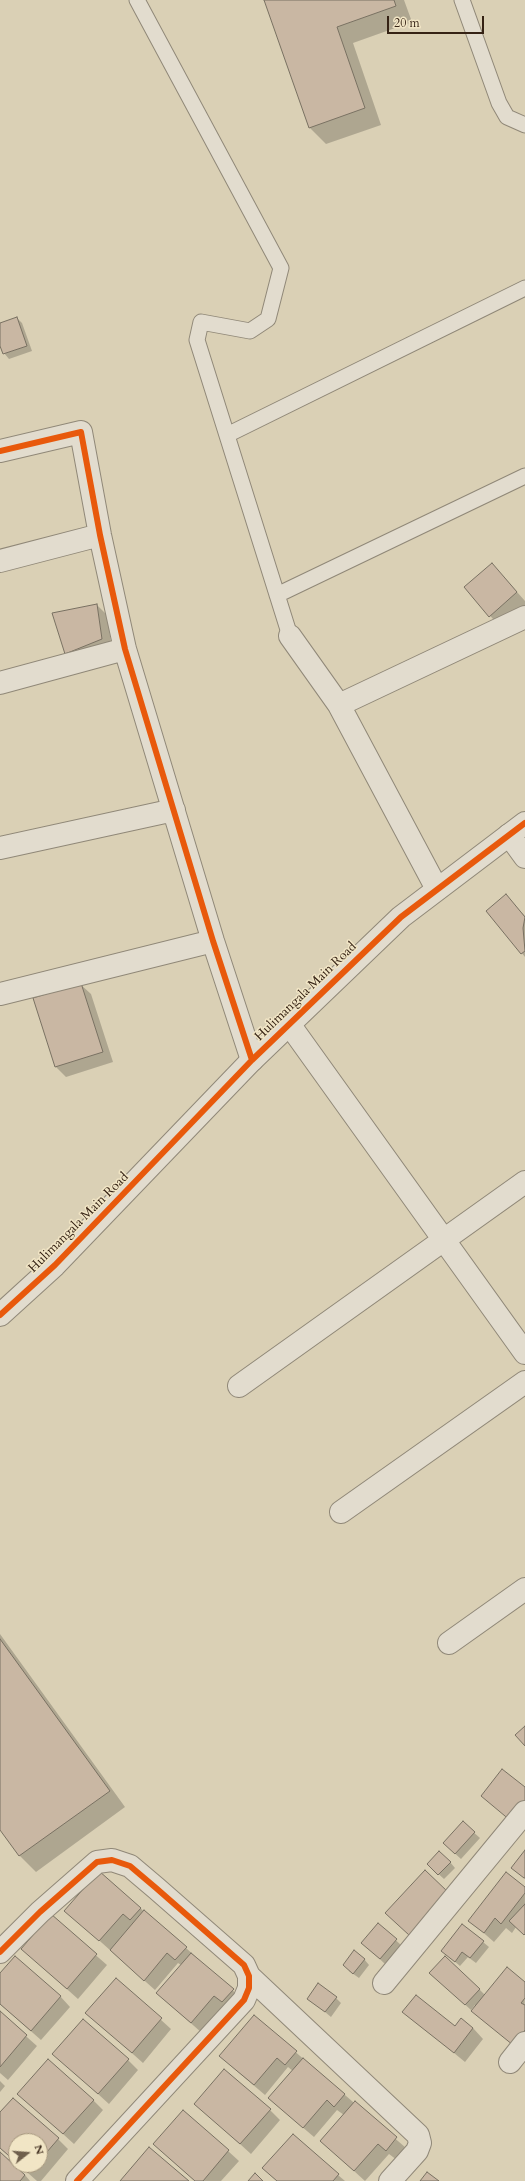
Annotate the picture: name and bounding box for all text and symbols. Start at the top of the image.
scale bar [389,8,486,34]
text: 20 m [394,15,420,31]
street label: Hulimangala Main Road [252,939,360,1045]
street label: Hulimangala Main Road [26,1170,132,1276]
north arrow [8,2133,48,2173]
text: N [30,2143,48,2156]

